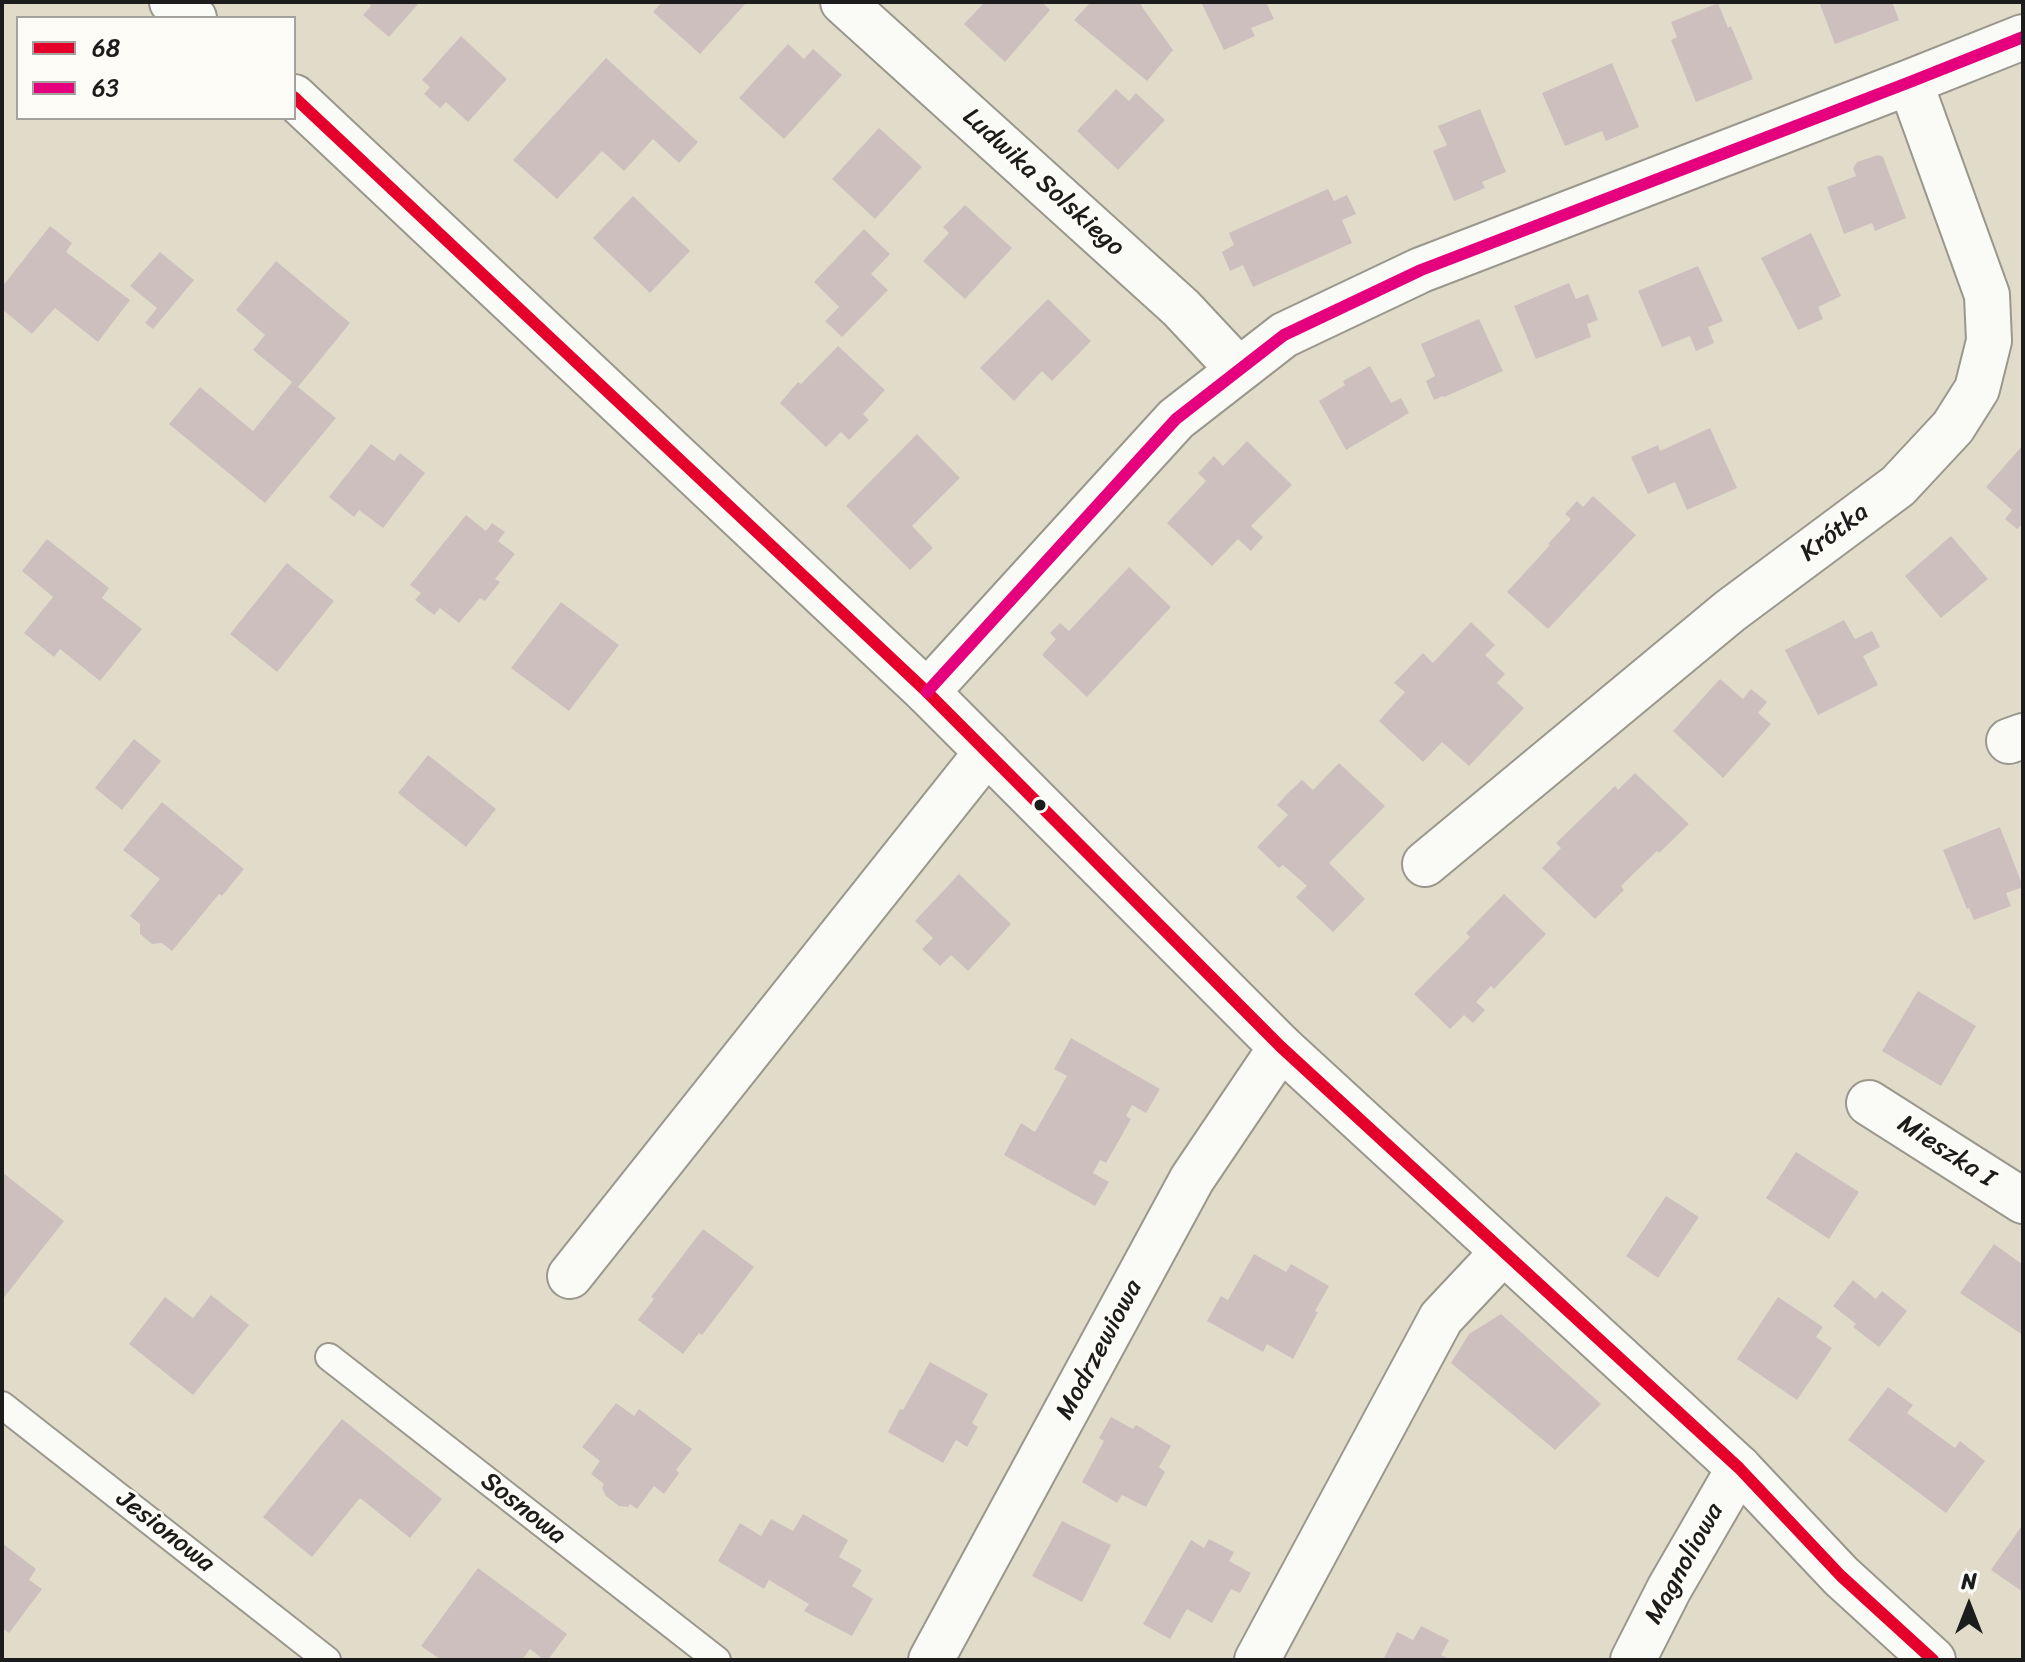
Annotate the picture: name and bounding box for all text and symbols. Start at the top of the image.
legend [16,16,296,120]
text: 68 [92,27,120,69]
text: 63 [92,67,119,109]
street label: Ludwika Solskiego [956,102,1130,264]
street label: Krótka [1795,497,1875,569]
unlabelled marker [1032,797,1048,813]
street label: Mieszka I [1891,1109,2001,1195]
street label: Modrzewiowa [1050,1275,1150,1425]
street label: Sosnowa [474,1466,572,1552]
street label: Jesionowa [110,1484,220,1580]
street label: Magnoliowa [1639,1498,1731,1630]
text: N [1961,1562,1977,1601]
north arrow [1929,1566,2009,1646]

